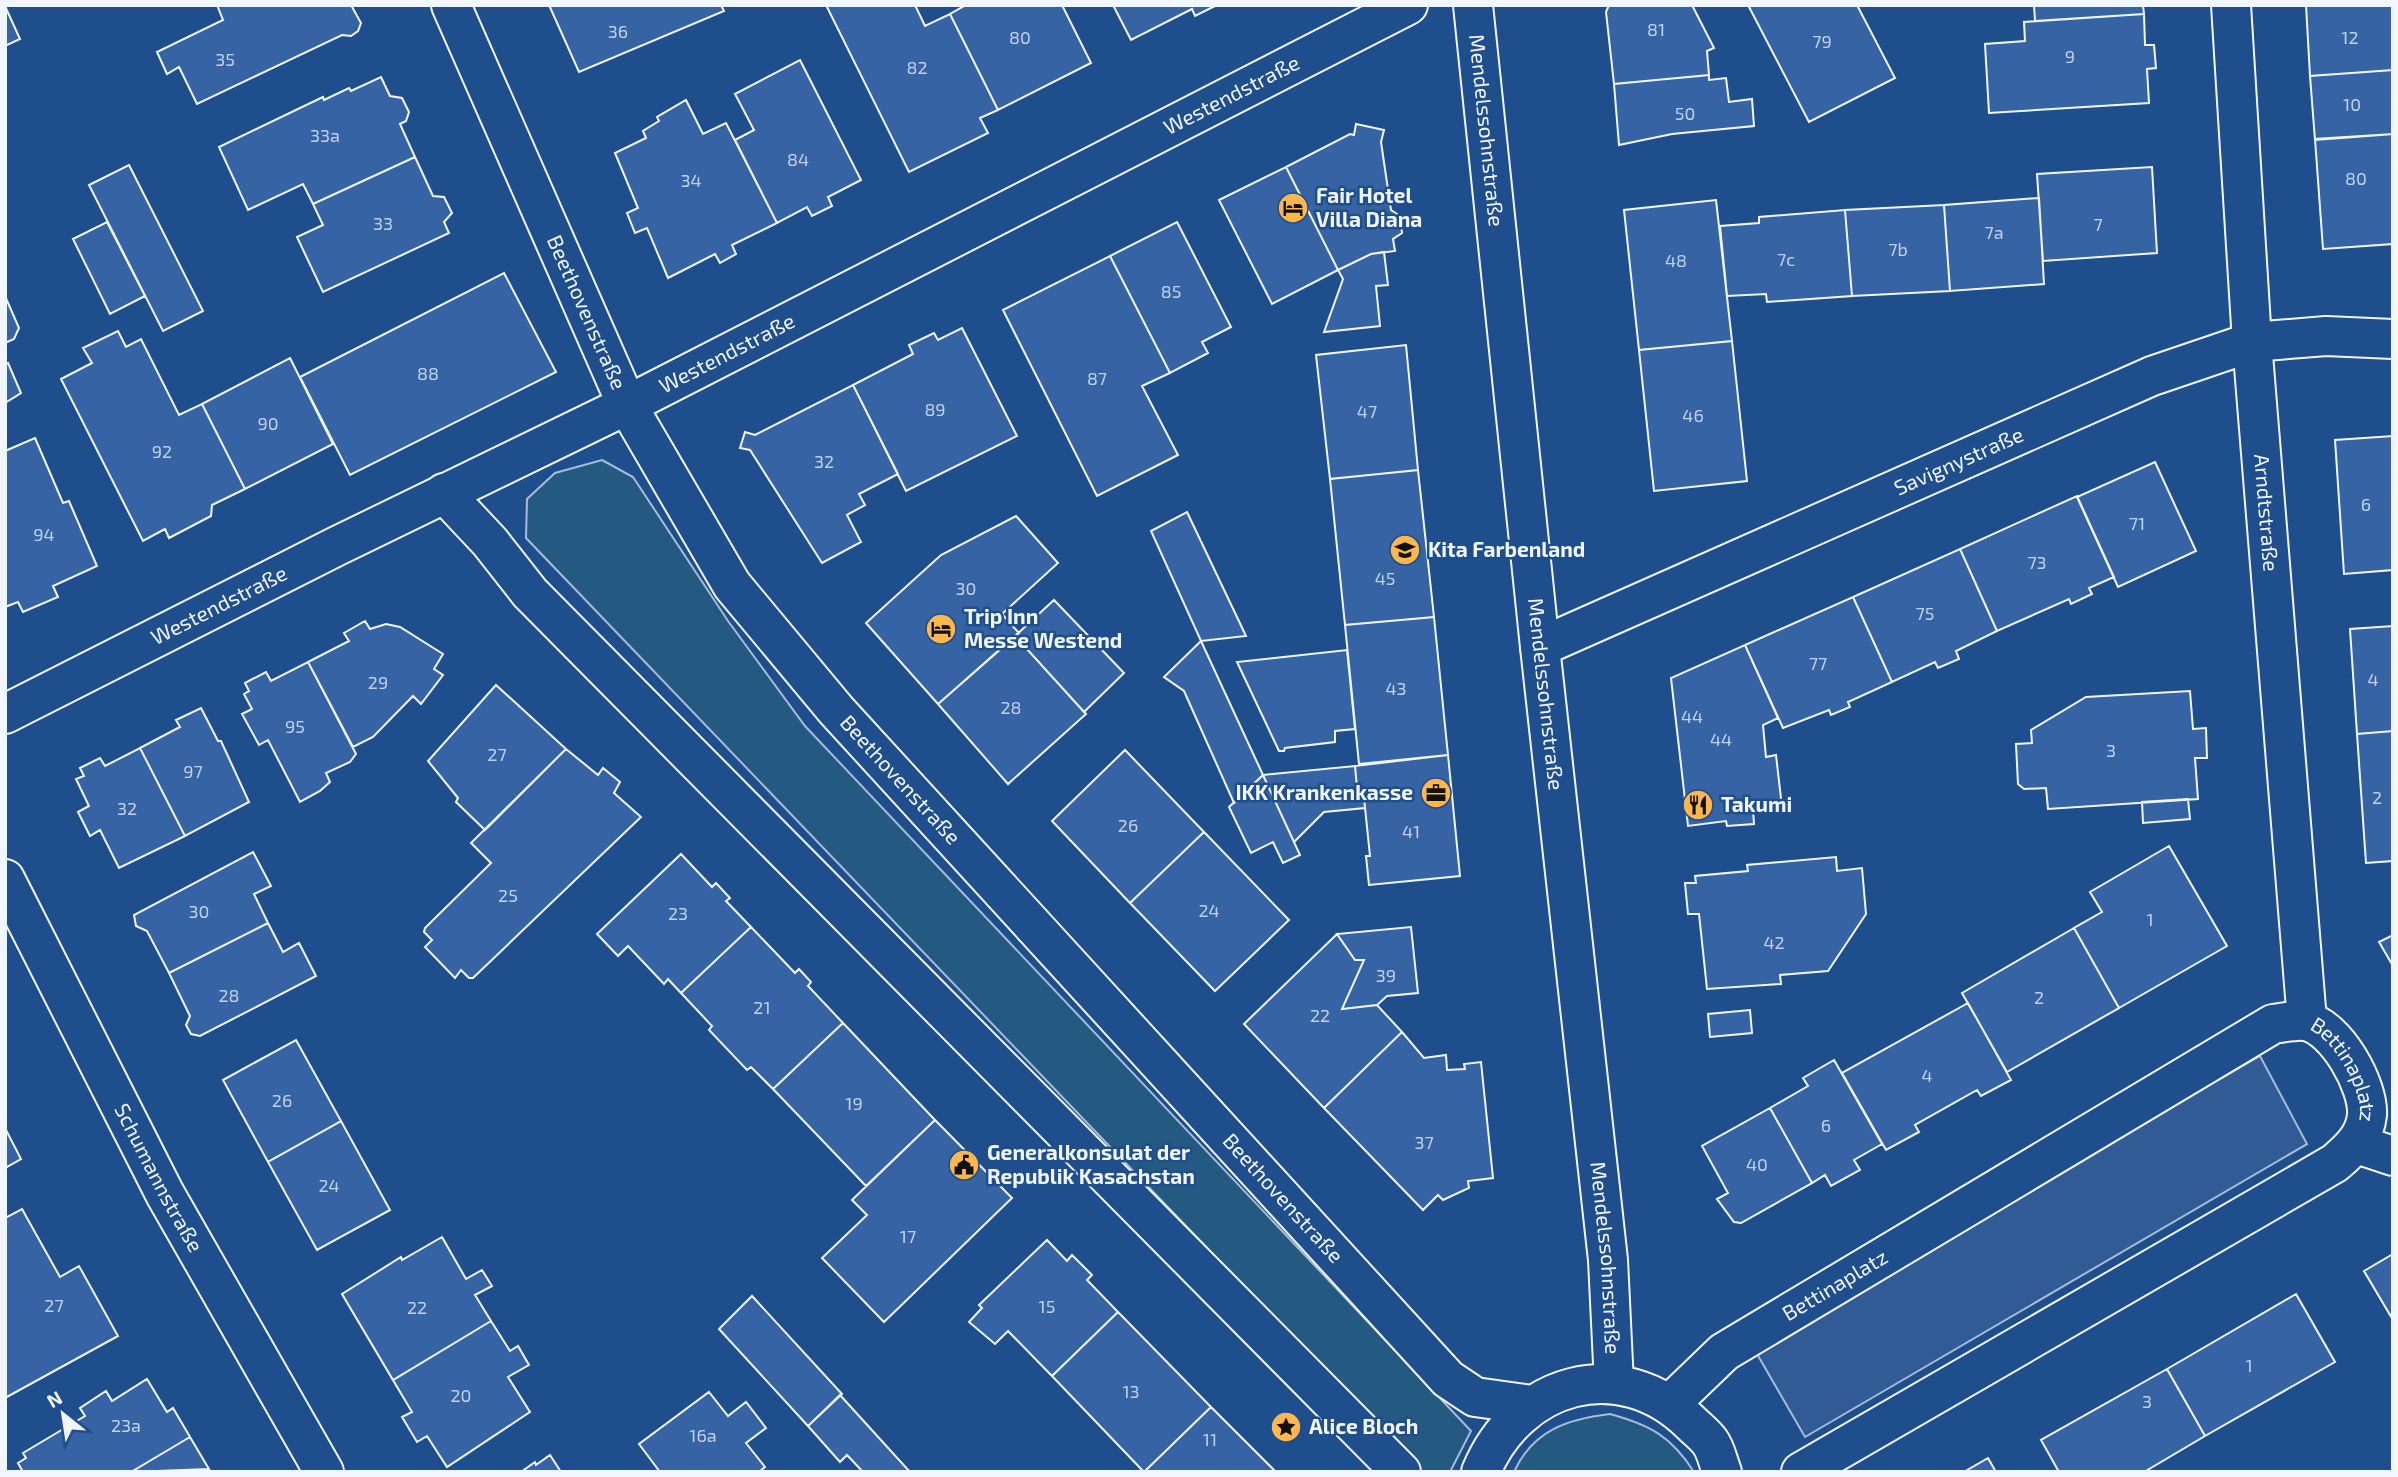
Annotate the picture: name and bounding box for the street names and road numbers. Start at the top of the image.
street label: Mendelssohnstraße [1465,33,1510,228]
street label: Westendstraße [1159,49,1303,139]
street label: Beethovenstraße [543,231,633,393]
street label: Westendstraße [654,307,798,398]
street label: Savignystraße [1890,421,2027,500]
street label: Arndtstraße [2250,453,2285,572]
street label: Westendstraße [146,559,291,649]
street label: Mendelssohnstraße [1524,597,1570,791]
street label: Beethovenstraße [836,709,967,849]
street label: Bettinaplatz [2307,1011,2381,1123]
street label: Schumannstraße [110,1099,209,1256]
street label: Beethovenstraße [1219,1128,1349,1267]
street label: Mendelssohnstraße [1586,1160,1627,1355]
street label: Bettinaplatz [1777,1243,1891,1325]

